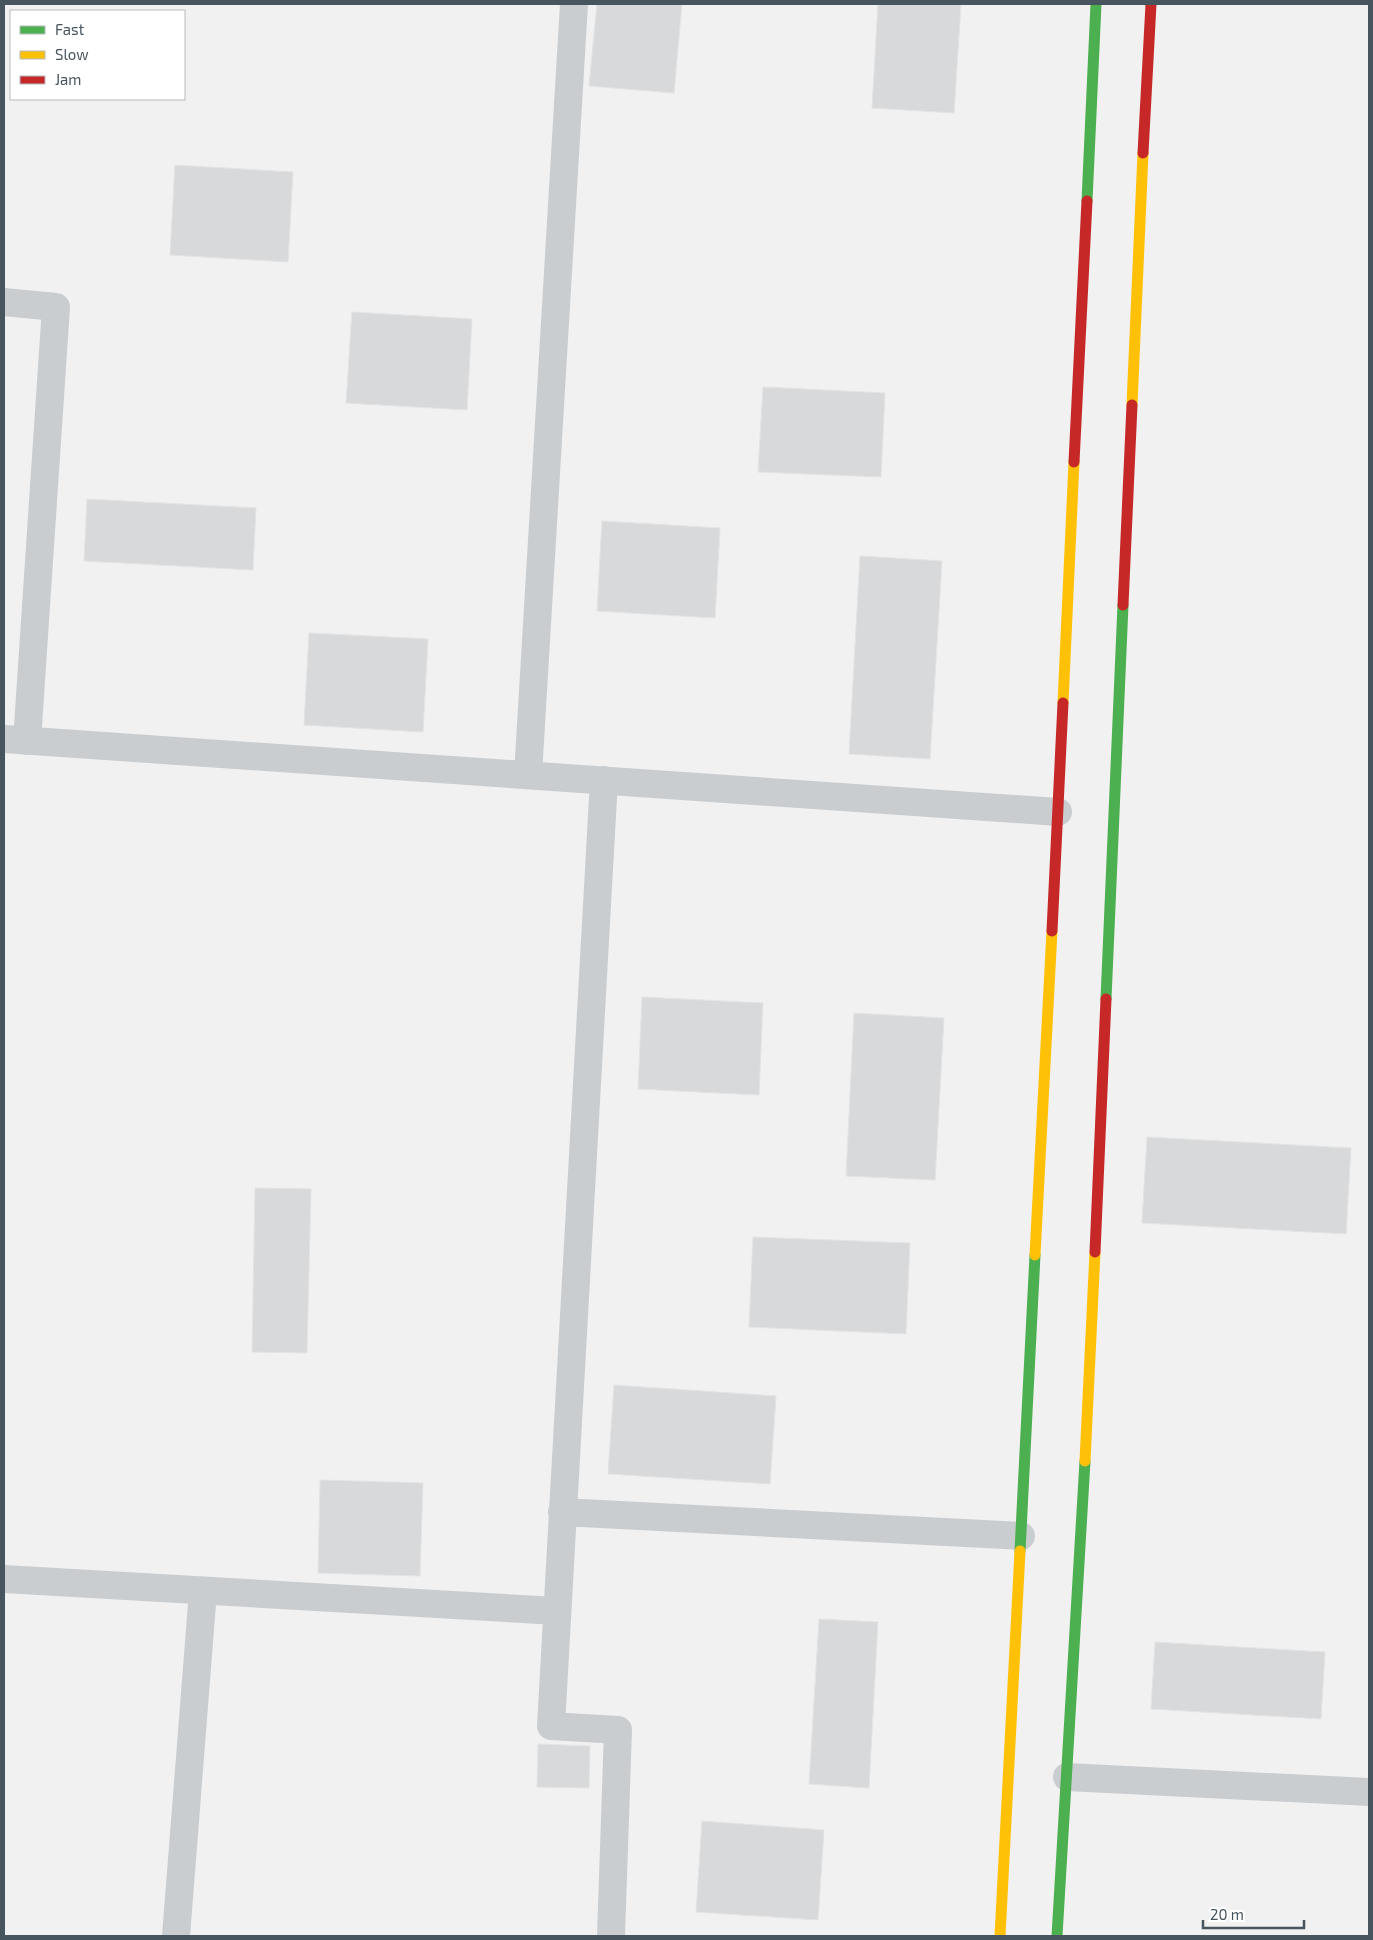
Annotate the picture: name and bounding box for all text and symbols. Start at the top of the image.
legend [10,10,185,100]
text: Fast [55,20,85,38]
text: Slow [55,45,89,63]
text: Jam [55,70,81,88]
scale bar [1203,1898,1304,1930]
text: 20 m [1210,1905,1244,1923]

